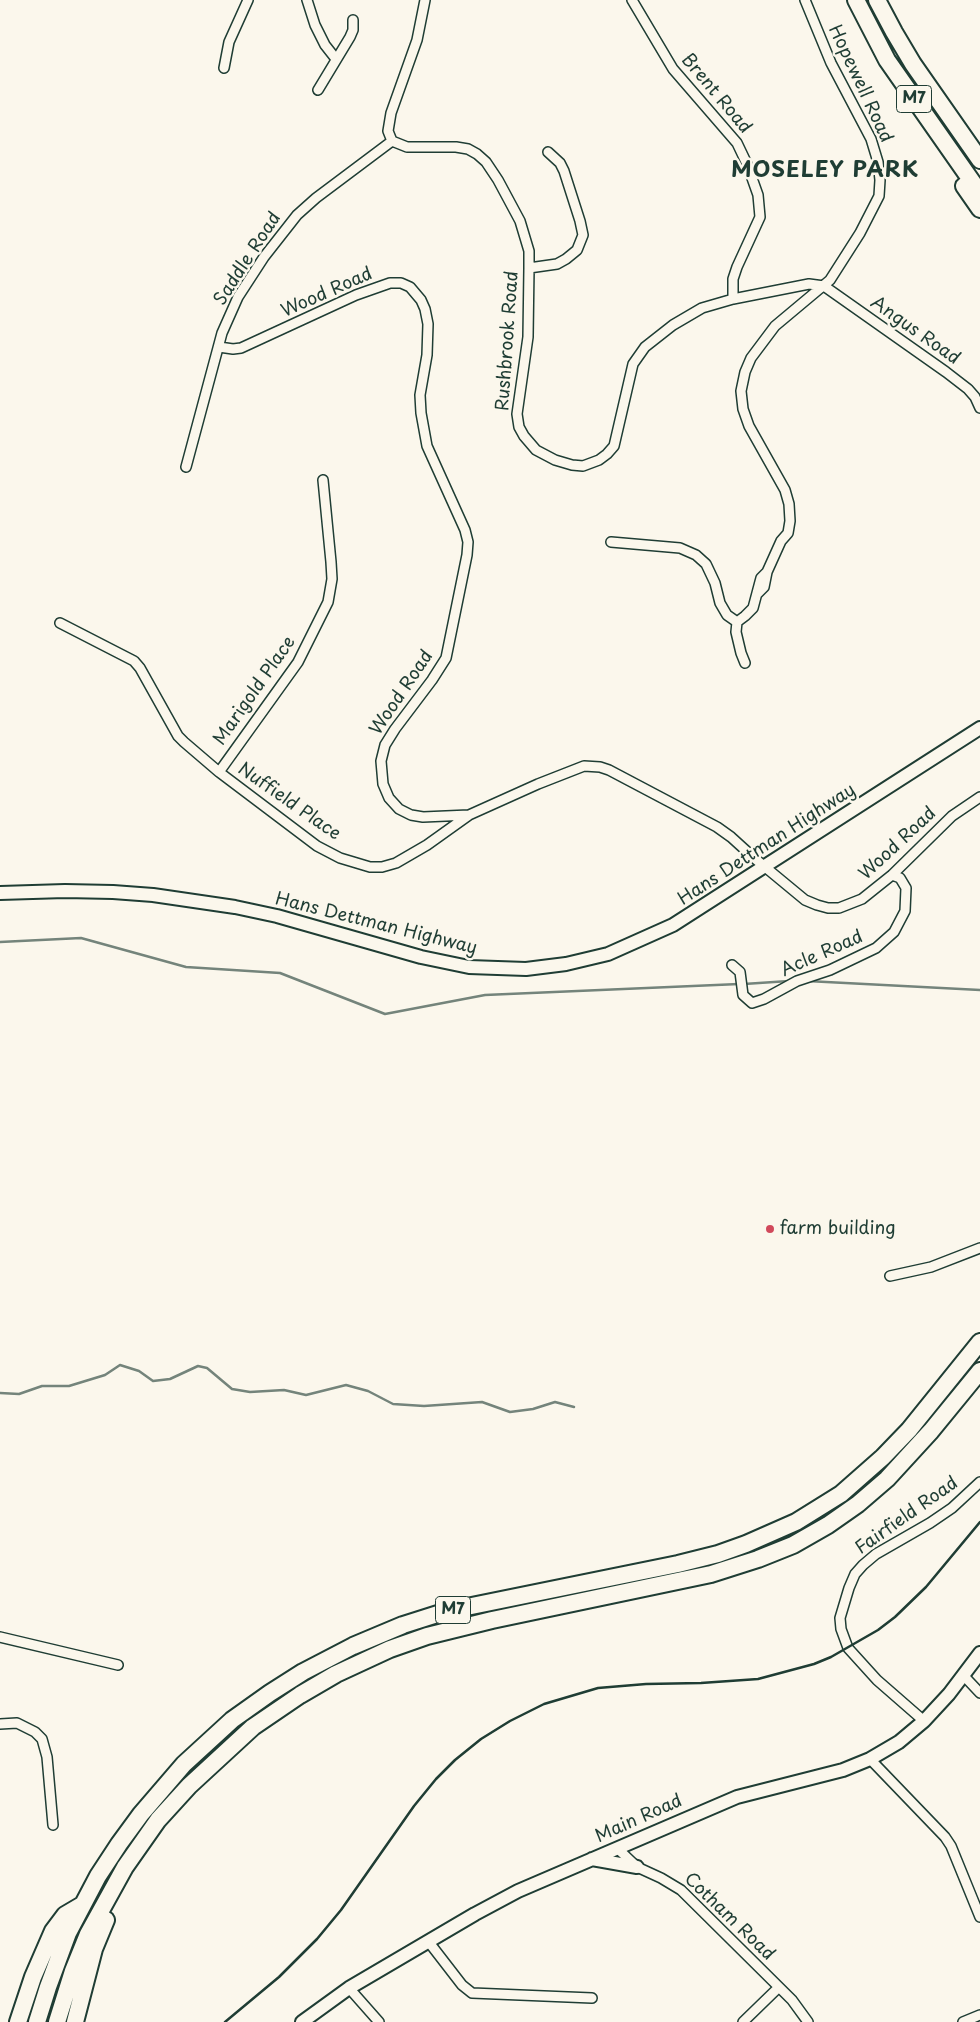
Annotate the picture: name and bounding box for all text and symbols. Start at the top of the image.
street label: Hopewell Road [823,22,897,146]
street label: Brent Road [676,50,756,138]
road number: M7 [896,86,932,112]
district label: MOSELEY PARK [730,158,920,184]
street label: Saddle Road [210,208,286,310]
street label: Wood Road [278,263,376,323]
street label: Rushbrook Road [492,270,524,412]
street label: Angus Road [866,292,964,370]
street label: Marigold Place [209,632,301,750]
street label: Wood Road [366,647,438,739]
street label: Nuffield Place [234,759,344,845]
street label: Hans Dettman Highway [674,780,860,910]
street label: Wood Road [855,803,941,885]
street label: Hans Dettman Highway [273,888,479,960]
street label: Acle Road [778,926,866,982]
place label: farm building [780,1218,896,1240]
marker: farm building [764,1223,776,1235]
street label: Fairfield Road [851,1473,963,1559]
road number: M7 [436,1596,470,1624]
street label: Main Road [592,1790,686,1848]
street label: Cotham Road [679,1868,779,1966]

